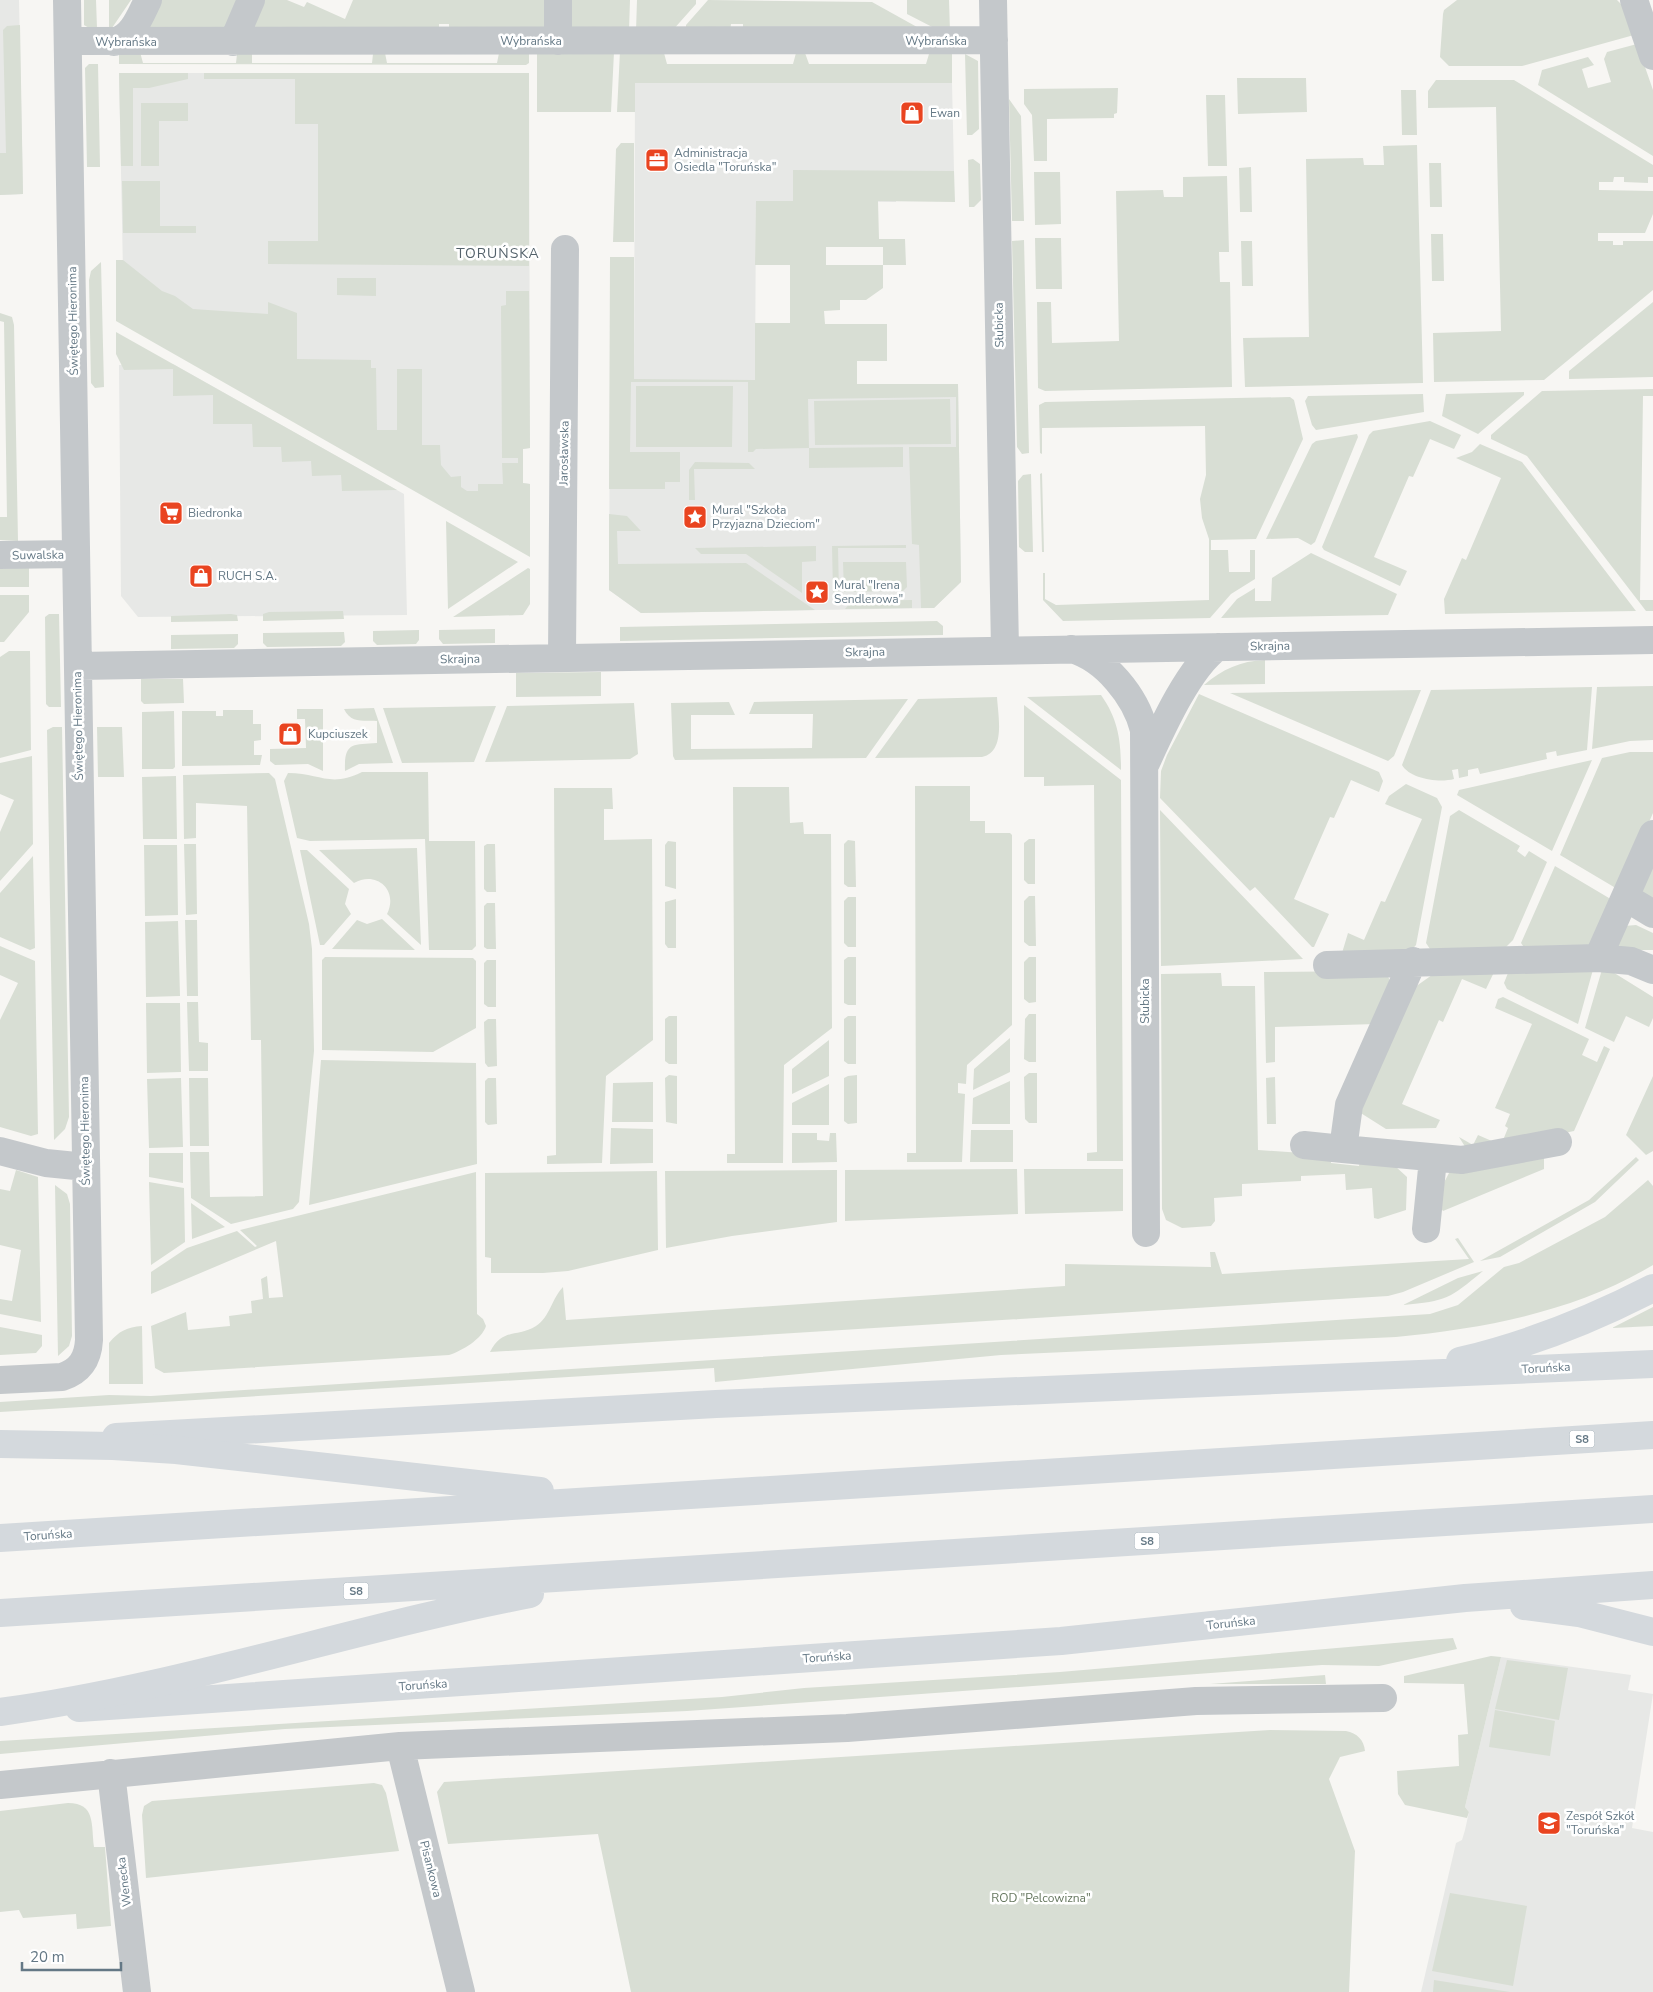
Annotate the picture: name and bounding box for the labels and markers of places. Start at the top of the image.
shop icon: Ewan [899,100,925,126]
place label: Ewan [930,105,960,121]
place label: Administracja Osiedla "Toruńska" [674,145,776,175]
office icon: Administracja Osiedla "Toruńska" [644,147,670,173]
supermarket icon: Biedronka [158,500,184,526]
place label: Mural "Szkoła Przyjazna Dzieciom" [712,502,820,532]
place icon: Mural "Szkoła Przyjazna Dzieciom" [682,504,708,530]
place label: Biedronka [188,505,242,521]
shop icon: RUCH S.A. [188,563,214,589]
place label: RUCH S.A. [218,568,277,584]
place label: Mural "Irena Sendlerowa" [834,577,903,607]
place icon: Mural "Irena Sendlerowa" [804,579,830,605]
shop icon: Kupciuszek [277,721,303,747]
place label: Kupciuszek [308,726,369,742]
place label: Zespół Szkół "Toruńska" [1566,1808,1635,1838]
school or university icon: Zespół Szkół "Toruńska" [1536,1810,1562,1836]

